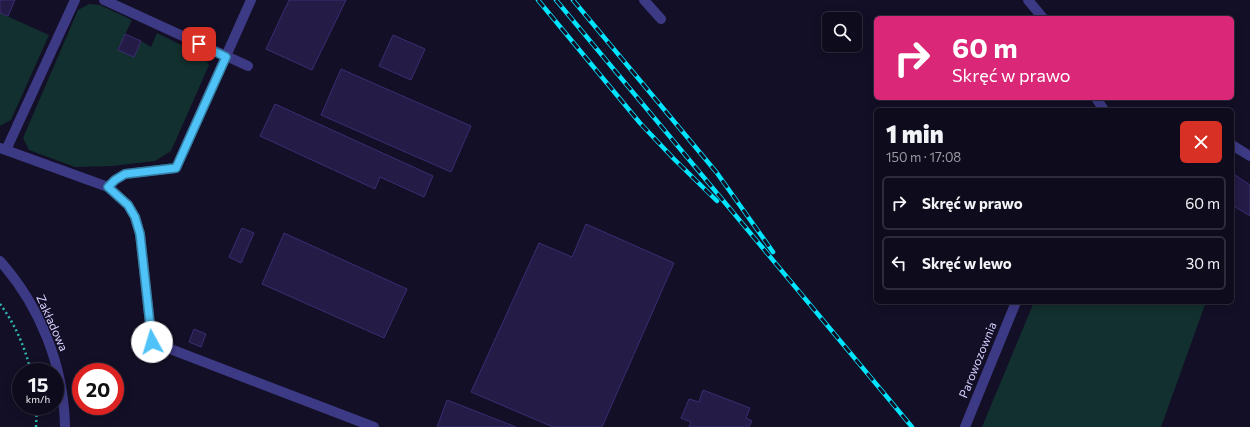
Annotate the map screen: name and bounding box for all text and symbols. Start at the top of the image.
map controls [822,12,862,52]
button: search [822,12,862,52]
pin [182,27,216,61]
text: 60 m [952,30,1018,64]
icon: right [886,32,938,84]
icon: arrive [188,33,210,55]
text: Skręć w prawo [952,64,1071,86]
text: 1 min [886,119,944,148]
button: close [1180,121,1222,163]
text: 150 m · 17:08 [886,149,961,165]
icon: right [888,192,910,214]
text: Skręć w prawo [922,194,1023,212]
text: 60 m [1185,194,1220,212]
icon: left [888,252,910,274]
text: Skręć w lewo [922,254,1012,272]
text: 30 m [1186,254,1220,272]
street label: Zakładowa [34,292,72,353]
street label: Parowozownia [955,320,999,400]
position arrow [131,321,173,363]
speed limit sign: 20 [72,363,124,415]
text: 15 [28,372,48,396]
text: km/h [26,393,50,405]

